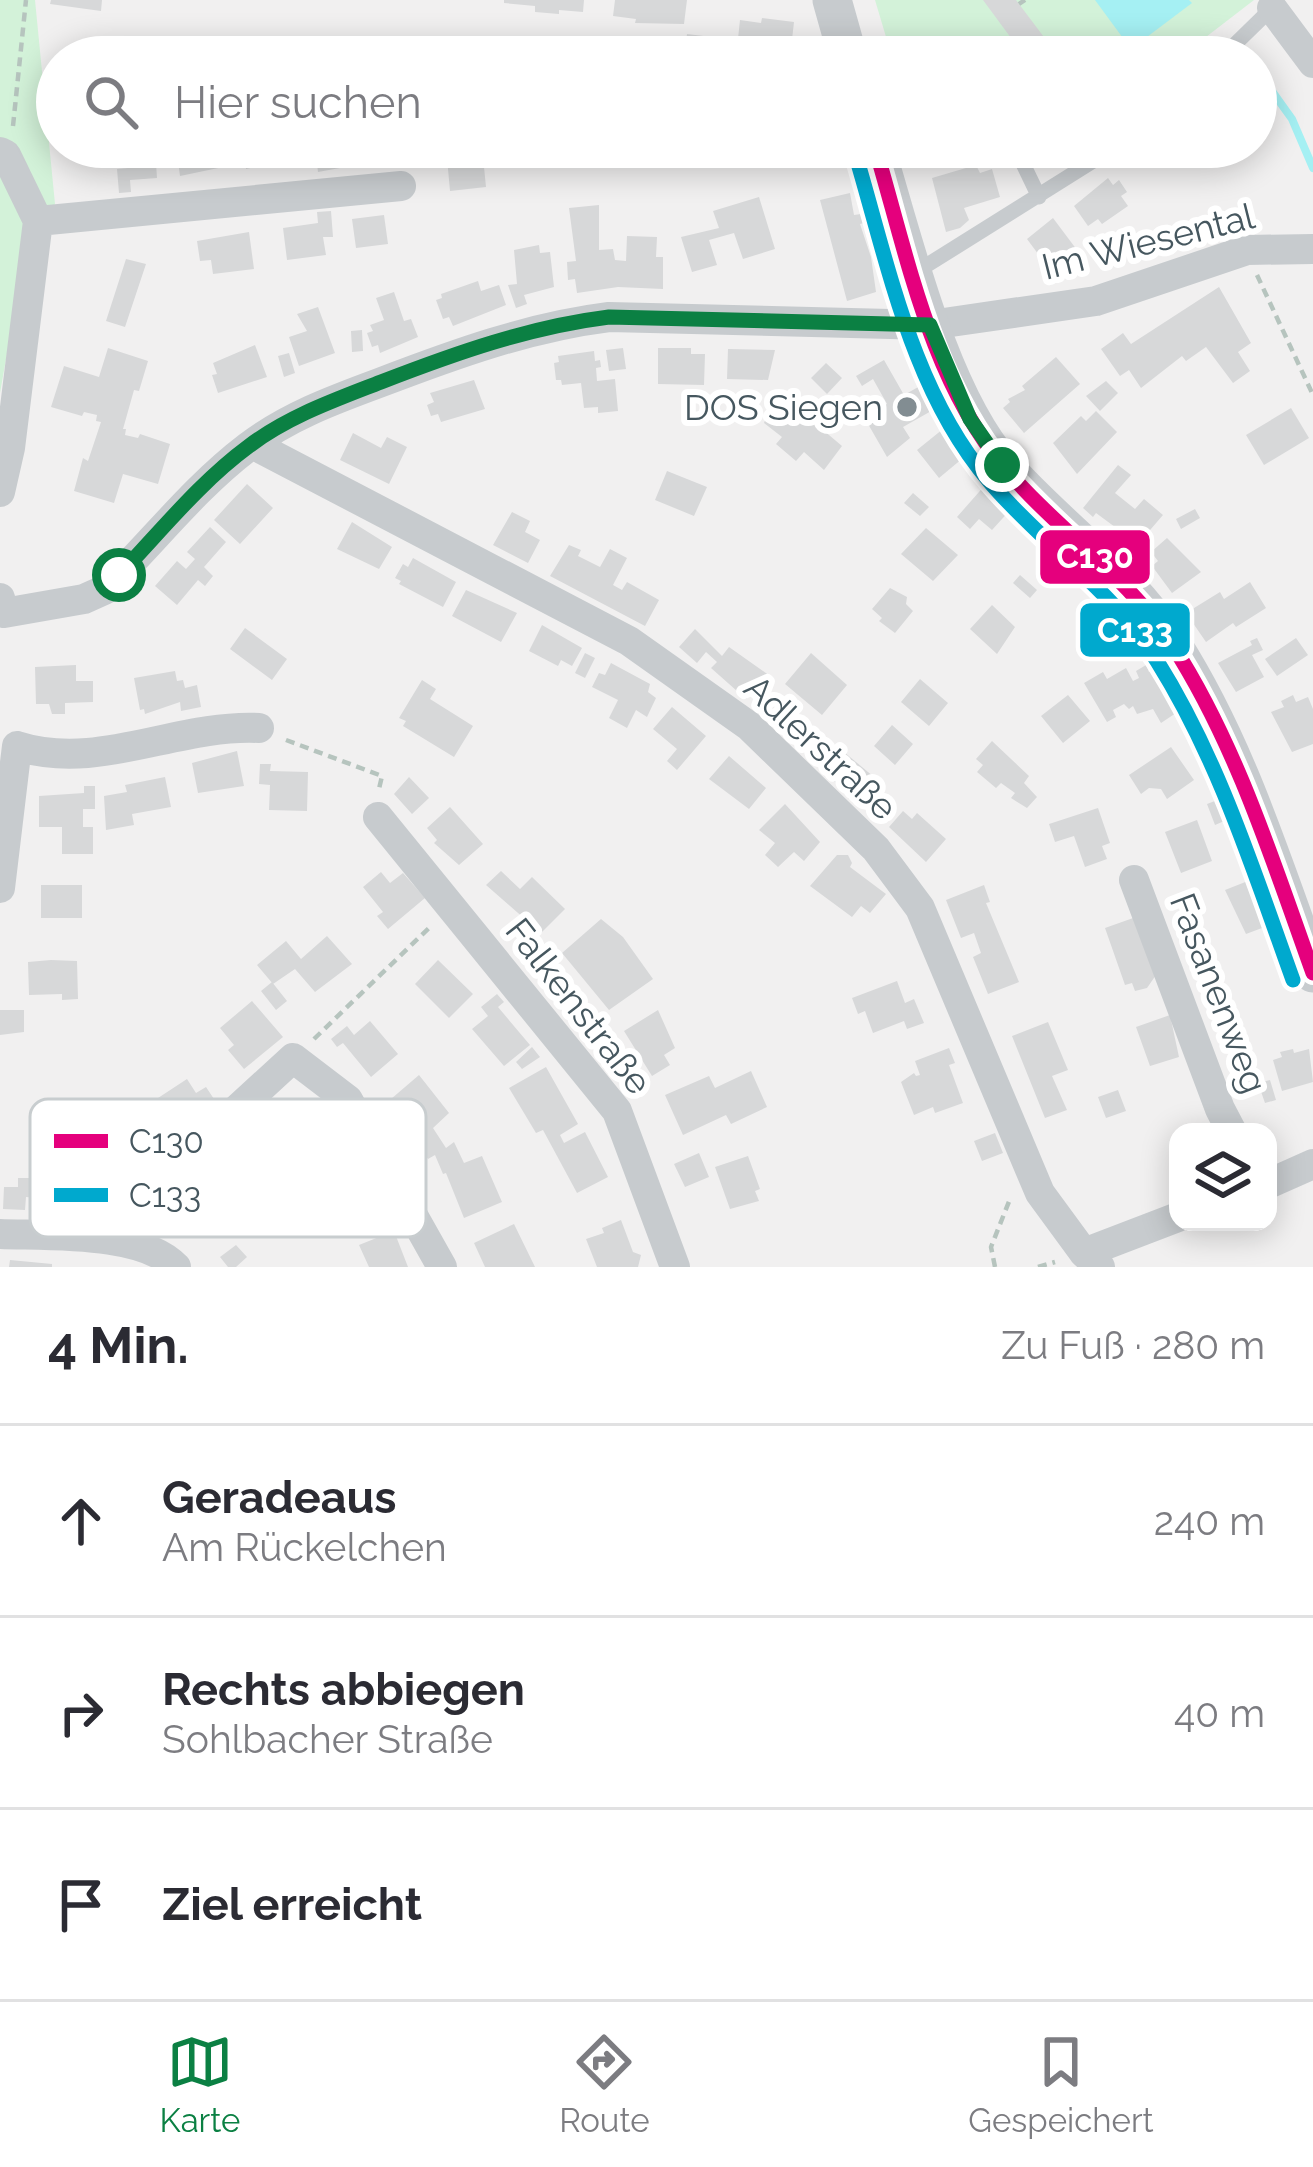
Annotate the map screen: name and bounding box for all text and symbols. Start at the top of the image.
search box [36,36,1277,168]
icon: search [78,69,144,135]
text: Hier suchen [174,76,422,129]
street label: Im Wiesental [1037,194,1259,288]
place label: DOS Siegen [684,386,883,428]
marker: DOS Siegen [894,394,920,420]
route end [975,438,1029,492]
line badge: C130 [1038,528,1152,586]
text: C130 [1056,537,1134,576]
route start [92,548,146,602]
line badge: C133 [1078,601,1192,659]
text: C133 [1097,611,1173,650]
street label: Adlerstraße [736,666,906,828]
street label: Fasanenweg [1162,887,1276,1099]
street label: Falkenstraße [497,910,661,1102]
legend [30,1099,426,1237]
text: C130 [129,1122,204,1161]
map controls [1169,1123,1277,1231]
button: layers [1169,1123,1277,1231]
text: C133 [129,1176,201,1215]
text: 4 Min. [48,1315,189,1375]
text: Zu Fuß · 280 m [1001,1322,1265,1368]
text: Geradeaus [162,1471,397,1524]
icon: ahead [48,1488,114,1554]
text: 240 m [1154,1498,1265,1544]
text: Am Rückelchen [162,1524,447,1570]
text: Rechts abbiegen [162,1663,525,1716]
icon: right [48,1680,114,1746]
text: 40 m [1174,1690,1265,1736]
text: Sohlbacher Straße [162,1716,493,1762]
icon: arrive [48,1872,114,1938]
text: Ziel erreicht [162,1878,422,1931]
tab: Karte [159,2029,240,2140]
tab: Route [559,2029,650,2140]
tab: Gespeichert [968,2029,1154,2140]

